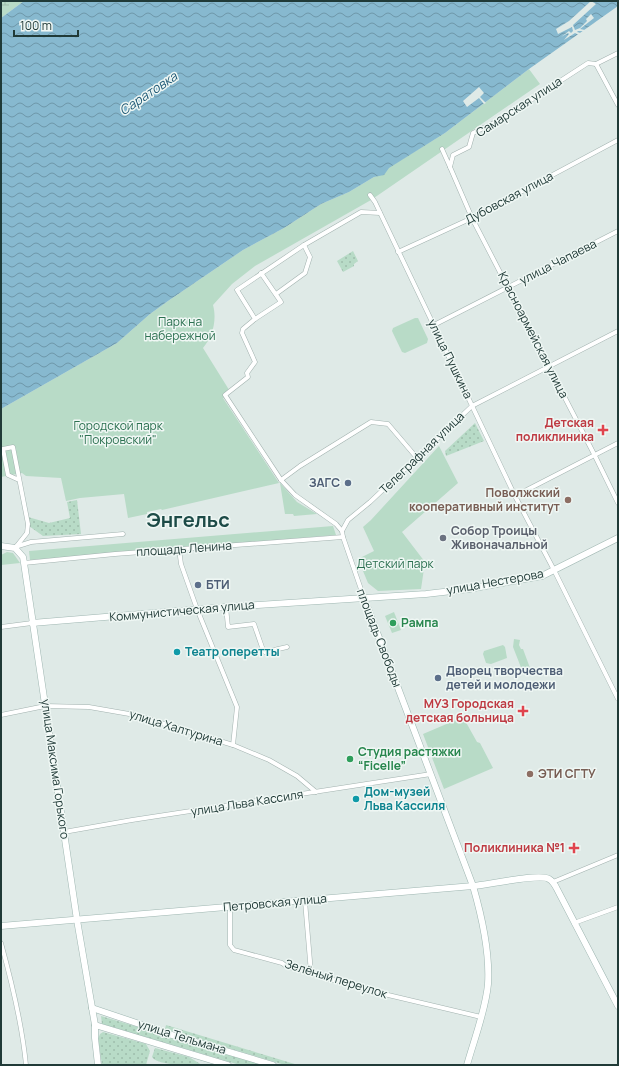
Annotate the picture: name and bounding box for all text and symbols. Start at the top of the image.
scale bar [14,12,78,38]
text: 100 m [20,17,52,34]
water label: Саратовка [116,67,181,119]
street label: Самарская улица [472,72,565,141]
street label: Дубовская улица [462,167,556,228]
street label: улица Чапаева [516,235,599,288]
street label: Красноармейская улица [494,269,573,401]
park label: Парк на набережной [144,313,216,344]
street label: улица Пушкина [424,316,477,401]
street label: Телеграфная улица [375,408,468,498]
place label: Детская поликлиника [516,414,594,445]
park label: Городской парк "Покровский" [73,417,164,448]
marker: Детская поликлиника [597,424,609,436]
place label: ЗАГС [309,474,340,491]
marker: ЗАГС [343,478,353,488]
place label: Поволжский кооперативный институт [409,484,561,515]
marker: Поволжский кооперативный институт [563,495,573,505]
district label: Энгельс [146,506,230,533]
place label: Собор Троицы Живоначальной [451,522,548,553]
marker: Собор Троицы Живоначальной [438,533,448,543]
street label: площадь Ленина [136,537,232,560]
park label: Детский парк [357,555,435,572]
street label: улица Нестерова [445,565,545,598]
place label: БТИ [206,576,230,593]
marker: БТИ [193,580,203,590]
street label: площадь Свободы [353,586,406,689]
street label: Коммунистическая улица [109,596,255,625]
place label: Рампа [401,614,439,631]
marker: Рампа [388,618,398,628]
place label: Театр оперетты [185,643,280,660]
marker: Театр оперетты [172,647,182,657]
place label: Дворец творчества детей и молодежи [446,662,563,693]
marker: Дворец творчества детей и молодежи [433,673,443,683]
place label: МУЗ Городская детская больница [405,695,514,726]
street label: улица Максима Горького [37,698,74,840]
street label: улица Халтурина [127,705,225,750]
marker: МУЗ Городская детская больница [517,705,529,717]
place label: Студия растяжки “Ficelle” [358,743,461,774]
marker: Студия растяжки “Ficelle” [345,754,355,764]
place label: ЭТИ СГТУ [538,765,596,782]
marker: ЭТИ СГТУ [525,769,535,779]
place label: Дом-музей Льва Кассиля [364,783,445,814]
street label: улица Льва Кассиля [189,785,304,820]
marker: Дом-музей Льва Кассиля [351,794,361,804]
place label: Поликлиника №1 [464,839,565,856]
marker: Поликлиника №1 [568,842,580,854]
street label: Петровская улица [222,889,328,916]
street label: Зелёный переулок [283,955,390,1003]
street label: улица Тельмана [136,1015,228,1058]

